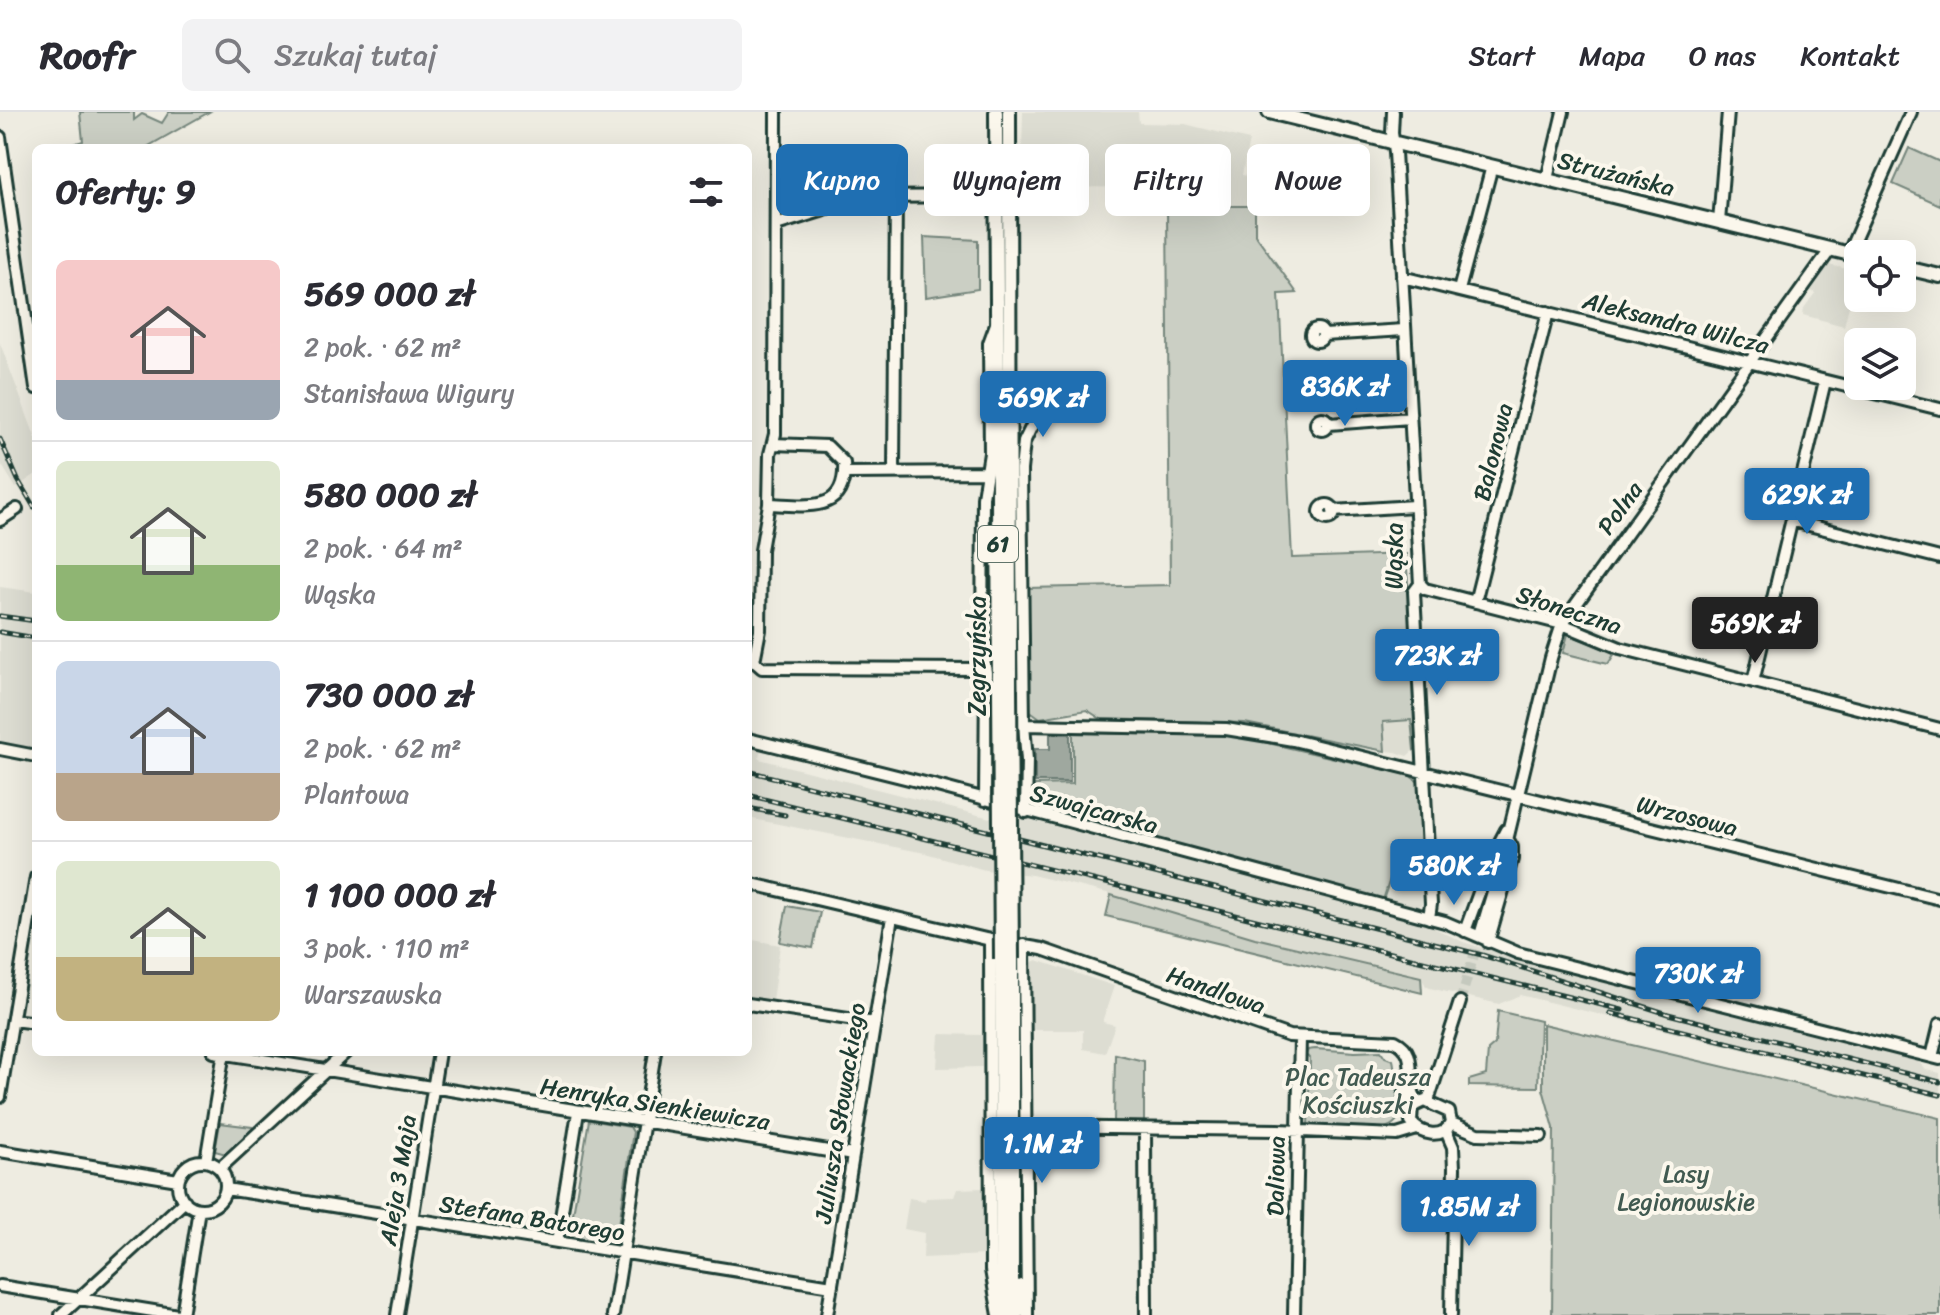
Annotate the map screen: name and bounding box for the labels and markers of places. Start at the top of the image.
pin: 836K zł [1271,360,1419,428]
pin: 569K zł [969,371,1117,439]
pin: 629K zł [1733,468,1881,536]
pin: 569K zł [1681,597,1829,665]
pin: 723K zł [1363,629,1511,697]
pin: 580K zł [1380,839,1528,907]
pin: 730K zł [1624,947,1772,1015]
pin: 1.1M zł [968,1117,1116,1185]
pin: 1.85M zł [1386,1180,1552,1248]

